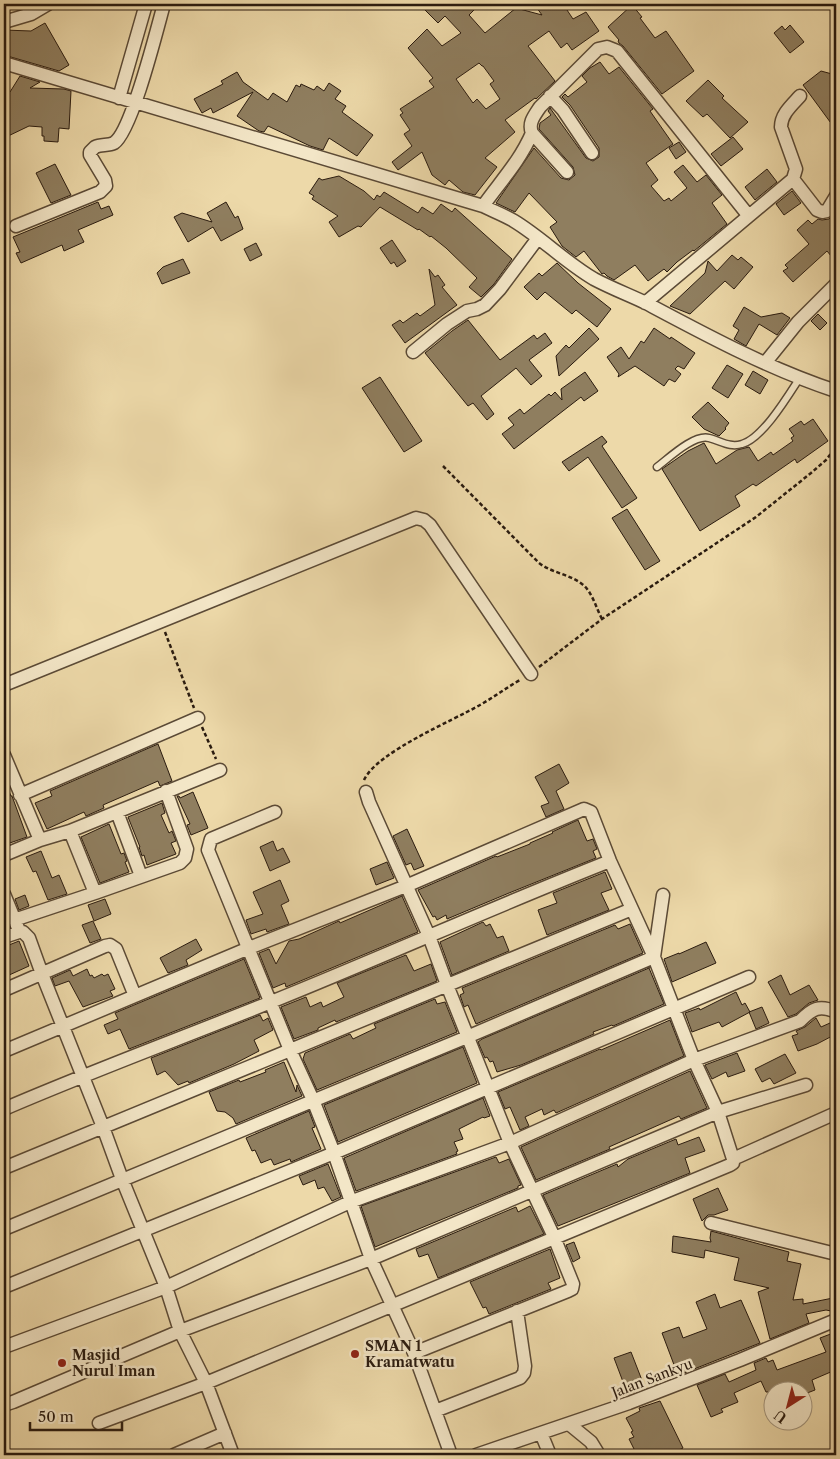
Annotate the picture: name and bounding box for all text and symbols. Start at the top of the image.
place label: SMAN 1 Kramatwatu [365,1337,455,1371]
place label: Masjid Nurul Iman [72,1346,156,1380]
marker: SMAN 1 Kramatwatu [349,1348,361,1360]
street label: Jalan Sankyu [607,1354,695,1402]
marker: Masjid Nurul Iman [56,1357,68,1369]
north arrow [762,1382,812,1432]
scale bar [30,1399,122,1431]
text: U [770,1406,790,1427]
text: 50 m [38,1407,74,1426]

